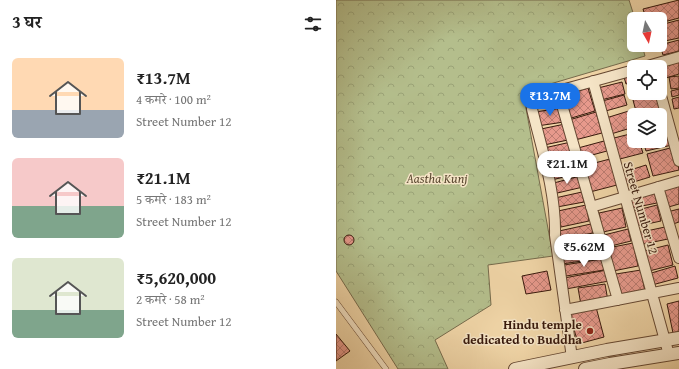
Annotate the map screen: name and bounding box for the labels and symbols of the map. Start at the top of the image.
north arrow [627,12,667,52]
pin: ₹13.7M [517,83,583,117]
pin: ₹21.1M [534,151,600,185]
street label: Street Number 12 [619,159,663,257]
park label: Aastha Kunj [405,169,468,188]
pin: ₹5.62M [551,234,617,268]
place label: Hindu temple dedicated to Buddha [463,315,582,349]
marker: Hindu temple dedicated to Buddha [585,326,595,336]

